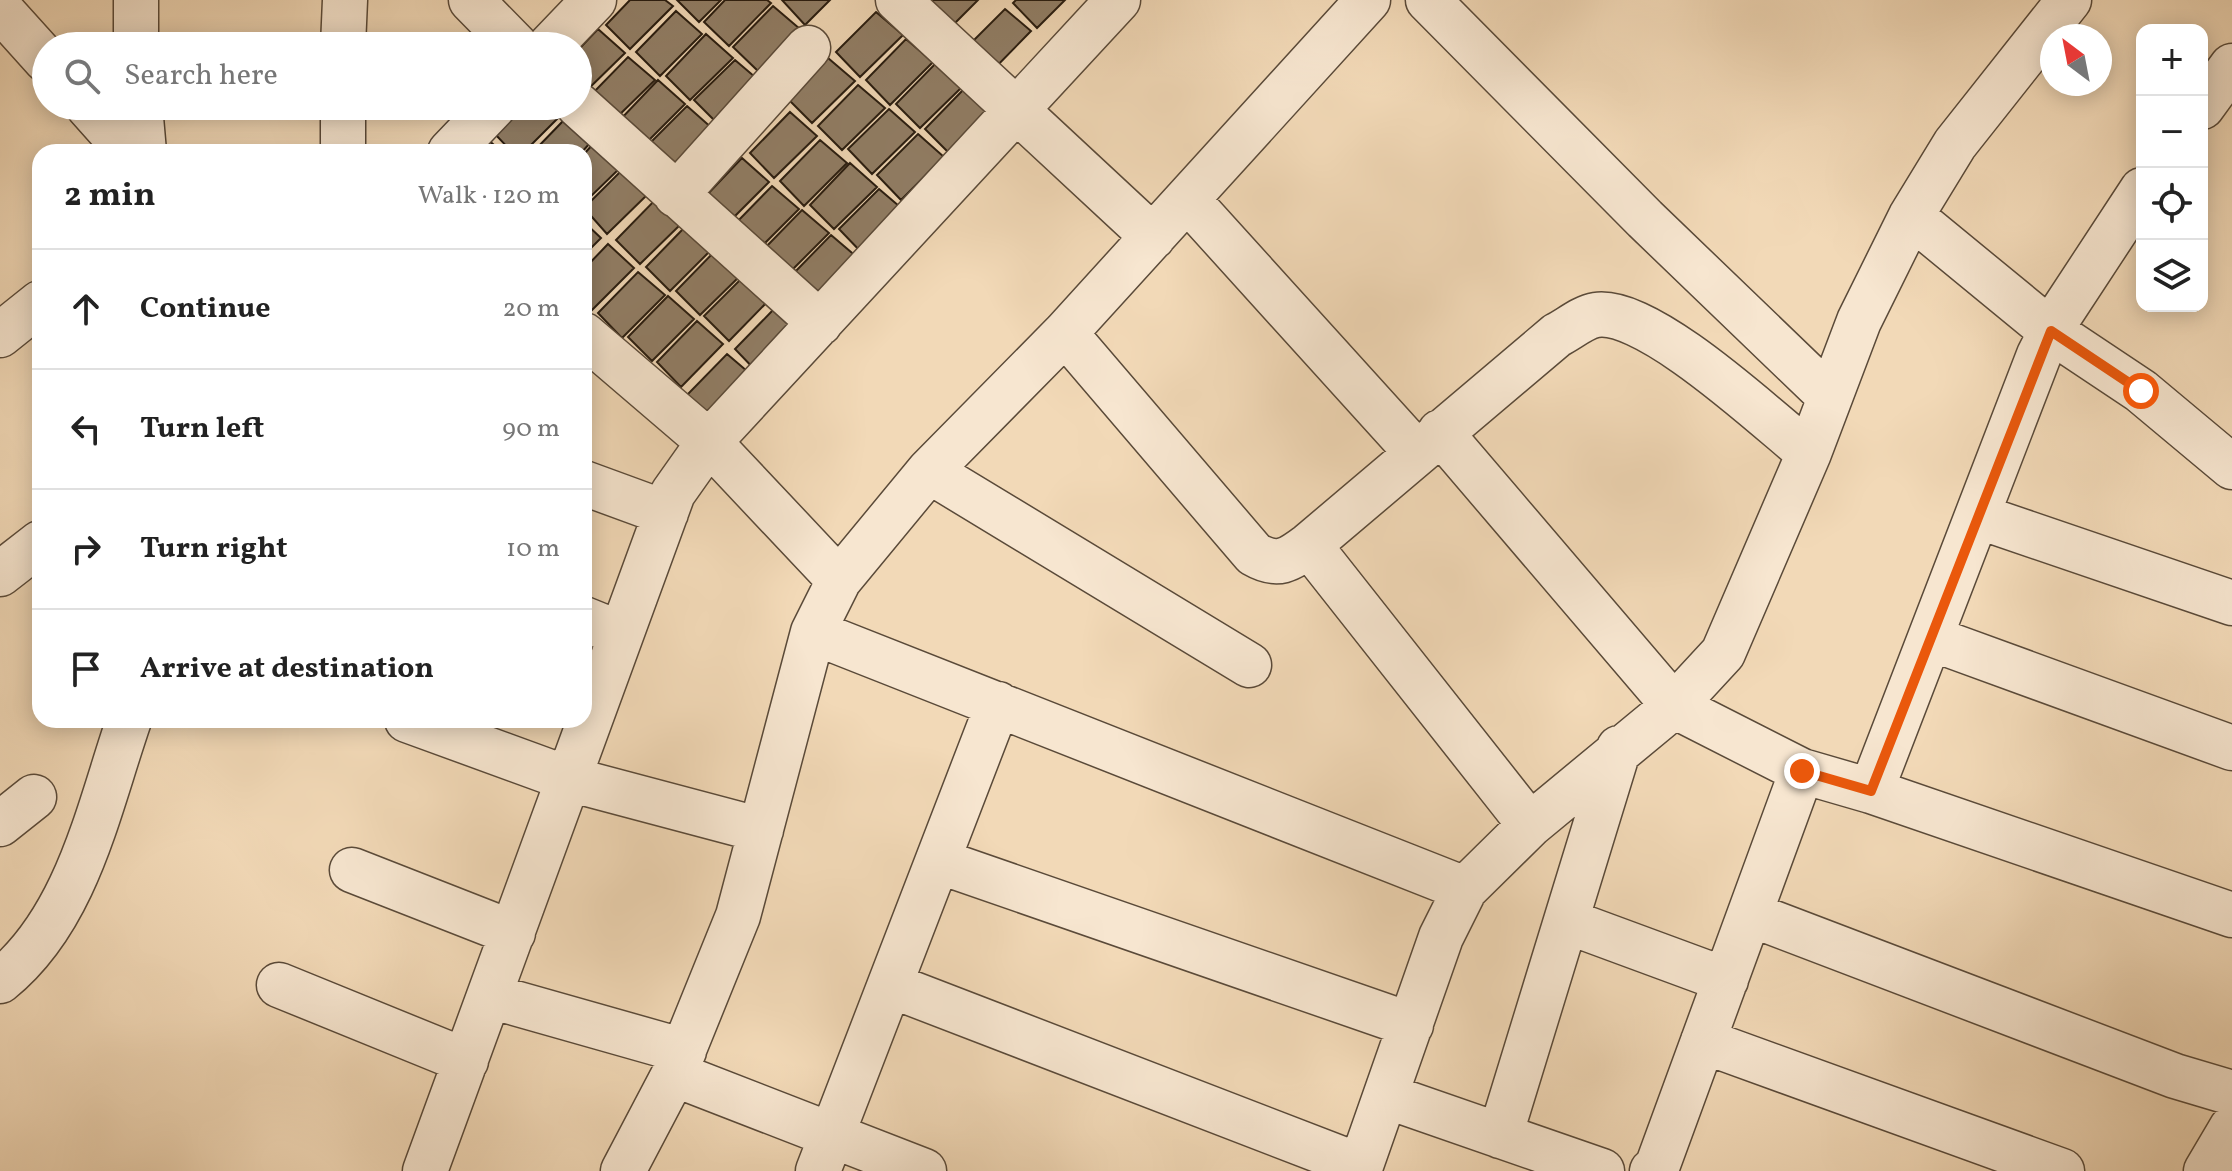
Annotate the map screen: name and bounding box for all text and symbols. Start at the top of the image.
north arrow [2040,24,2112,96]
map controls [2136,24,2208,312]
button: + [2136,24,2208,96]
search box [32,32,592,120]
icon: search [60,54,104,98]
text: Search here [124,55,278,97]
button: − [2136,96,2208,168]
button: locate [2136,168,2208,240]
text: 2 min [64,173,156,220]
text: Walk · 120 m [418,178,560,214]
button: layers [2136,240,2208,312]
icon: ahead [64,287,108,331]
text: Continue [140,288,271,330]
text: 20 m [502,291,560,327]
route start [2123,373,2159,409]
icon: left [64,407,108,451]
text: Turn left [140,408,264,450]
text: 90 m [502,411,560,447]
icon: right [64,527,108,571]
text: Turn right [140,528,288,570]
text: 10 m [506,531,560,567]
icon: arrive [64,647,108,691]
text: Arrive at destination [140,648,434,690]
route end [1784,753,1820,789]

